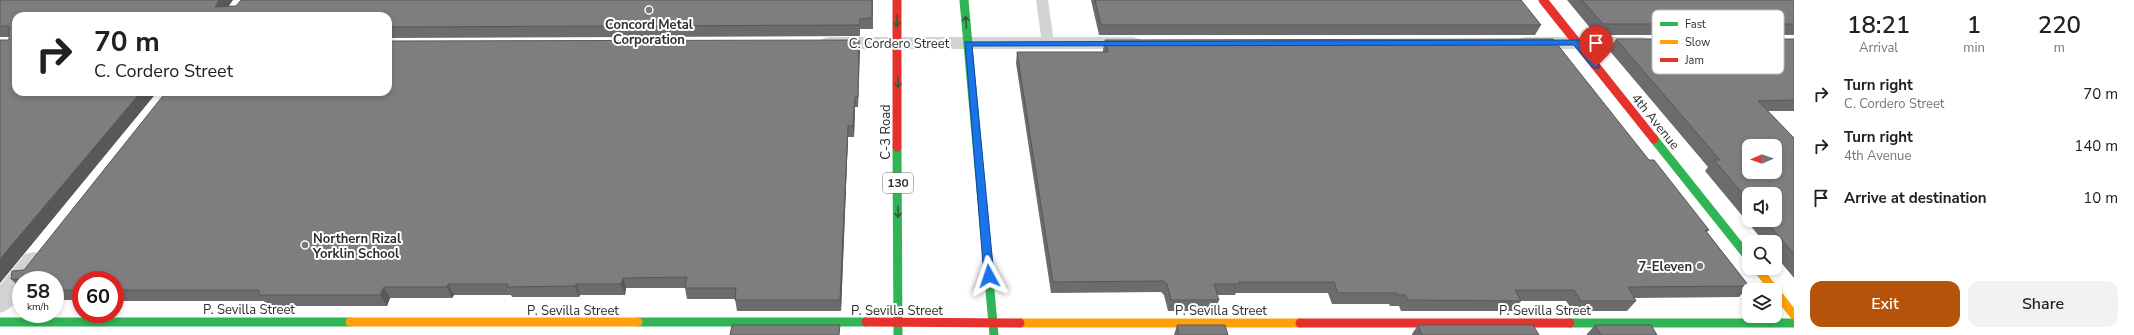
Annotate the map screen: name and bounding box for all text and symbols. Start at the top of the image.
marker: Concord Metal Corporation [644,5,654,15]
text: 18:21 [1847,9,1910,41]
text: 1 [1967,9,1981,41]
text: 220 [2038,9,2081,41]
legend [1652,10,1784,74]
one-way arrow [893,14,901,27]
place label: Concord Metal Corporation [605,16,694,49]
one-way arrow [962,16,970,29]
text: Fast [1685,17,1706,32]
text: 70 m [94,23,160,61]
pin [1579,26,1613,67]
icon: right [28,28,80,80]
icon: arrive [1585,32,1607,54]
street label: C. Cordero Street [849,35,950,53]
text: Slow [1685,35,1710,50]
text: Arrival [1859,39,1898,57]
text: min [1963,39,1985,57]
text: m [2054,39,2065,57]
text: Jam [1684,53,1704,68]
text: C. Cordero Street [94,59,233,83]
one-way arrow [894,75,902,88]
text: Turn right [1844,75,1913,95]
icon: right [1810,83,1832,105]
text: 70 m [2083,84,2118,104]
street label: 4th Avenue [1627,90,1683,154]
text: C. Cordero Street [1844,95,1944,113]
street label: C-3 Road [877,104,895,160]
text: Turn right [1844,127,1913,147]
icon: right [1810,135,1832,157]
text: 140 m [2074,136,2118,156]
north arrow [1742,139,1782,179]
map controls [1742,139,1782,323]
text: 4th Avenue [1844,147,1911,165]
road number: 130 [883,173,913,193]
button: sound [1742,187,1782,227]
icon: arrive [1810,187,1832,209]
text: Arrive at destination [1844,188,1987,208]
text: 10 m [2083,188,2118,208]
one-way arrow [894,205,902,218]
place label: Northern Rizal Yorklin School [312,230,402,263]
button: search [1742,235,1782,275]
marker: Northern Rizal Yorklin School [300,240,310,250]
position arrow [968,255,1010,297]
place label: 7-Eleven [1638,258,1692,276]
marker: 7-Eleven [1695,261,1705,271]
speed limit sign: 60 [72,271,124,323]
text: 58 [26,278,50,305]
button: Exit [1810,281,1960,327]
button: Share [1968,281,2118,327]
button: layers [1742,283,1782,323]
text: km/h [27,300,49,314]
street label: P. Sevilla Street [203,301,295,319]
street label: P. Sevilla Street [527,302,619,320]
street label: P. Sevilla Street [851,302,943,320]
street label: P. Sevilla Street [1175,302,1267,320]
street label: P. Sevilla Street [1499,302,1591,320]

